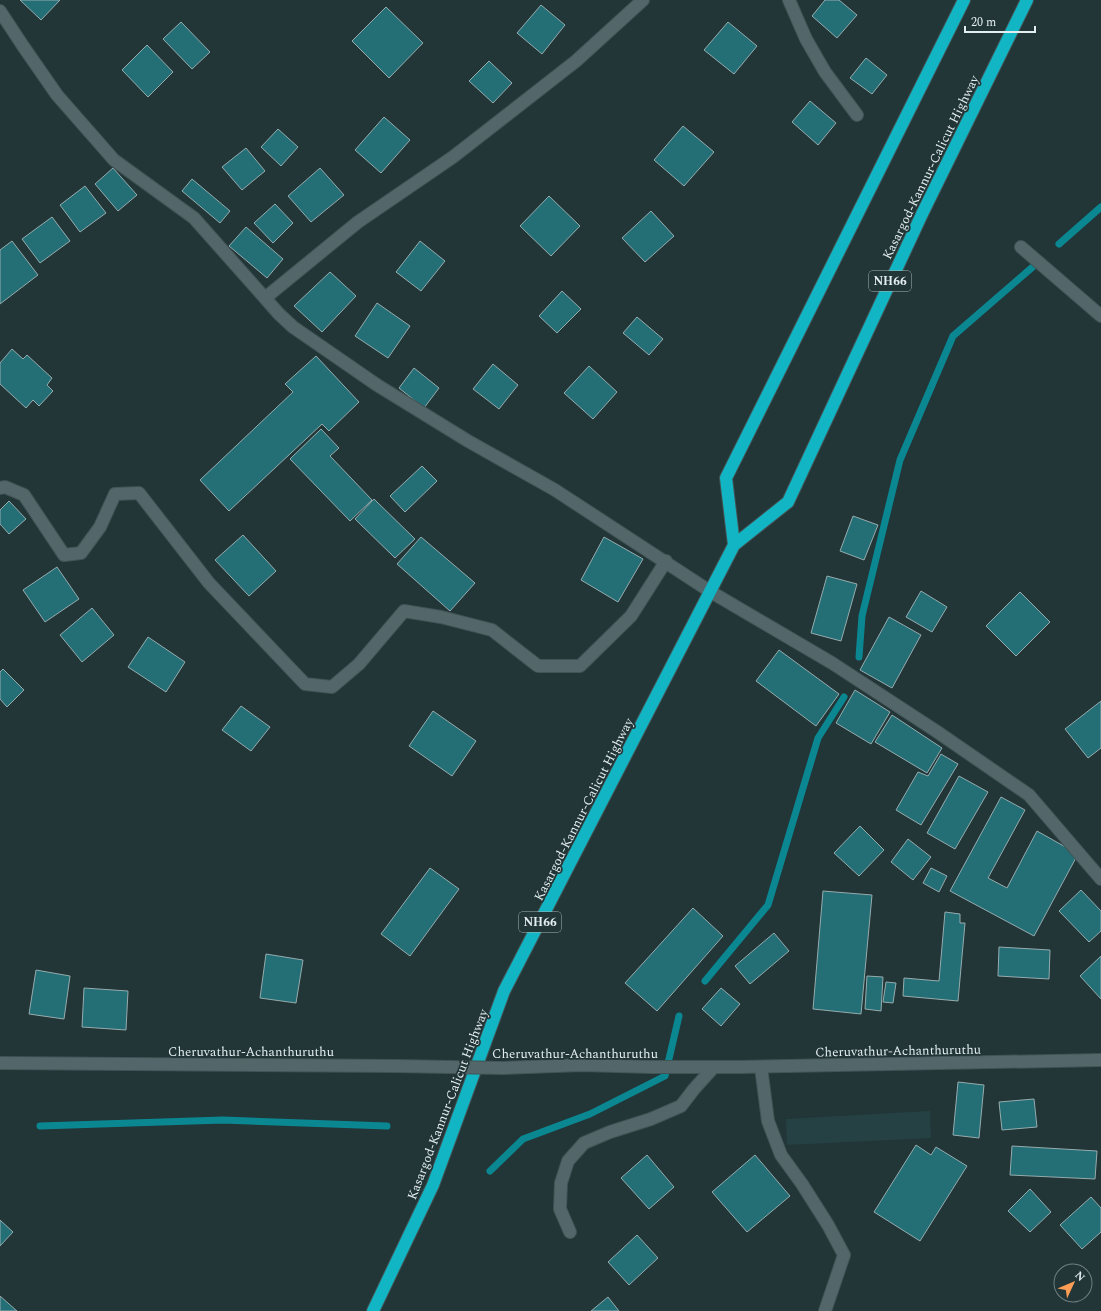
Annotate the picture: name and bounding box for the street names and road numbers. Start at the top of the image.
street label: Kasargod-Kannur-Calicut Highway [877,71,985,263]
road number: NH66 [869,271,911,291]
street label: Kasargod-Kannur-Calicut Highway [529,714,639,904]
road number: NH66 [519,912,561,932]
street label: Kasargod-Kannur-Calicut Highway [402,1005,494,1203]
street label: Cheruvathur-Achanthuruthu [815,1040,981,1062]
street label: Cheruvathur-Achanthuruthu [168,1042,334,1062]
street label: Cheruvathur-Achanthuruthu [492,1044,658,1064]

